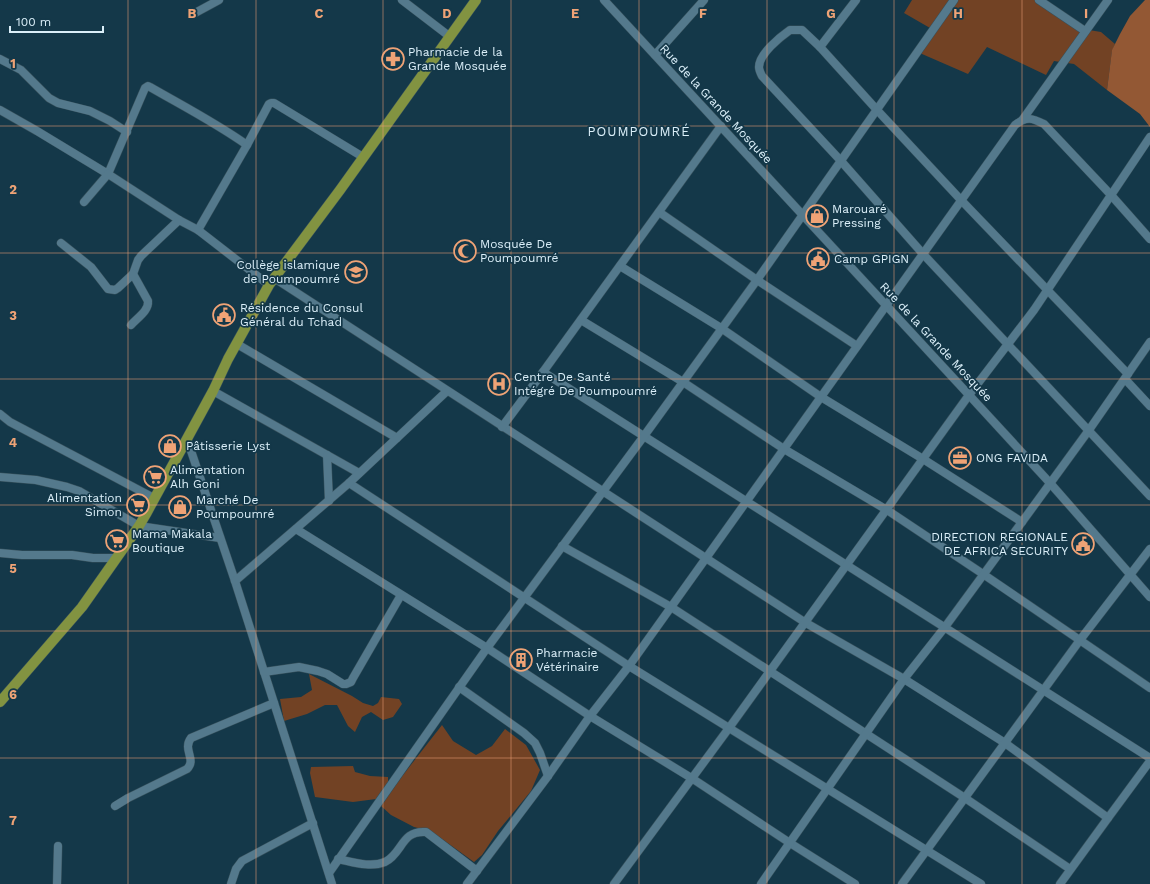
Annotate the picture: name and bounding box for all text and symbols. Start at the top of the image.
text: B [188,6,197,21]
text: C [315,6,324,21]
text: D [442,6,452,21]
text: E [571,6,579,21]
text: F [699,6,707,21]
text: G [826,6,836,21]
text: H [953,6,963,21]
text: I [1084,6,1088,21]
scale bar [10,8,103,34]
text: 100 m [16,15,51,29]
street label: Rue de la Grande Mosquée [657,42,775,167]
place label: Pharmacie de la Grande Mosquée [408,45,507,73]
pharmacy icon: Pharmacie de la Grande Mosquée [380,46,406,72]
text: 1 [10,56,16,71]
district label: POUMPOUMRÉ [588,123,690,139]
text: 2 [9,182,17,197]
place label: Marouaré Pressing [832,202,887,230]
shop icon: Marouaré Pressing [804,203,830,229]
place label: Mosquée De Poumpoumré [480,237,559,265]
mosque icon: Mosquée De Poumpoumré [452,238,478,264]
public building icon: Camp GPIGN [805,246,831,272]
place label: Camp GPIGN [834,252,909,266]
place label: Collège islamique de Poumpoumré [236,258,340,286]
school or university icon: Collège islamique de Poumpoumré [343,259,369,285]
street label: Rue de la Grande Mosquée [877,280,995,405]
place label: Résidence du Consul Général du Tchad [240,301,363,329]
public building icon: Résidence du Consul Général du Tchad [211,302,237,328]
text: 3 [9,308,17,323]
place label: Centre De Santé Intégré De Poumpoumré [514,370,657,398]
hospital icon: Centre De Santé Intégré De Poumpoumré [486,371,512,397]
shop icon: Pâtisserie Lyst [157,433,183,459]
text: 4 [9,435,18,450]
place label: Pâtisserie Lyst [186,439,270,453]
office icon: ONG FAVIDA [947,445,973,471]
place label: ONG FAVIDA [976,451,1048,465]
place label: Alimentation Alh Goni [170,463,245,491]
supermarket icon: Alimentation Alh Goni [142,464,168,490]
place label: Alimentation Simon [47,491,122,519]
supermarket icon: Alimentation Simon [125,492,151,518]
place label: Marché De Poumpoumré [196,493,275,521]
shop icon: Marché De Poumpoumré [167,494,193,520]
place label: Mama Makala Boutique [132,527,212,555]
supermarket icon: Mama Makala Boutique [104,528,130,554]
place label: DIRECTION REGIONALE DE AFRICA SECURITY [931,530,1068,558]
public building icon: DIRECTION REGIONALE DE AFRICA SECURITY [1070,531,1096,557]
text: 5 [9,561,17,576]
place label: Pharmacie Vétérinaire [536,646,599,674]
building icon: Pharmacie Vétérinaire [508,647,534,673]
text: 6 [9,687,17,702]
text: 7 [9,813,17,828]

